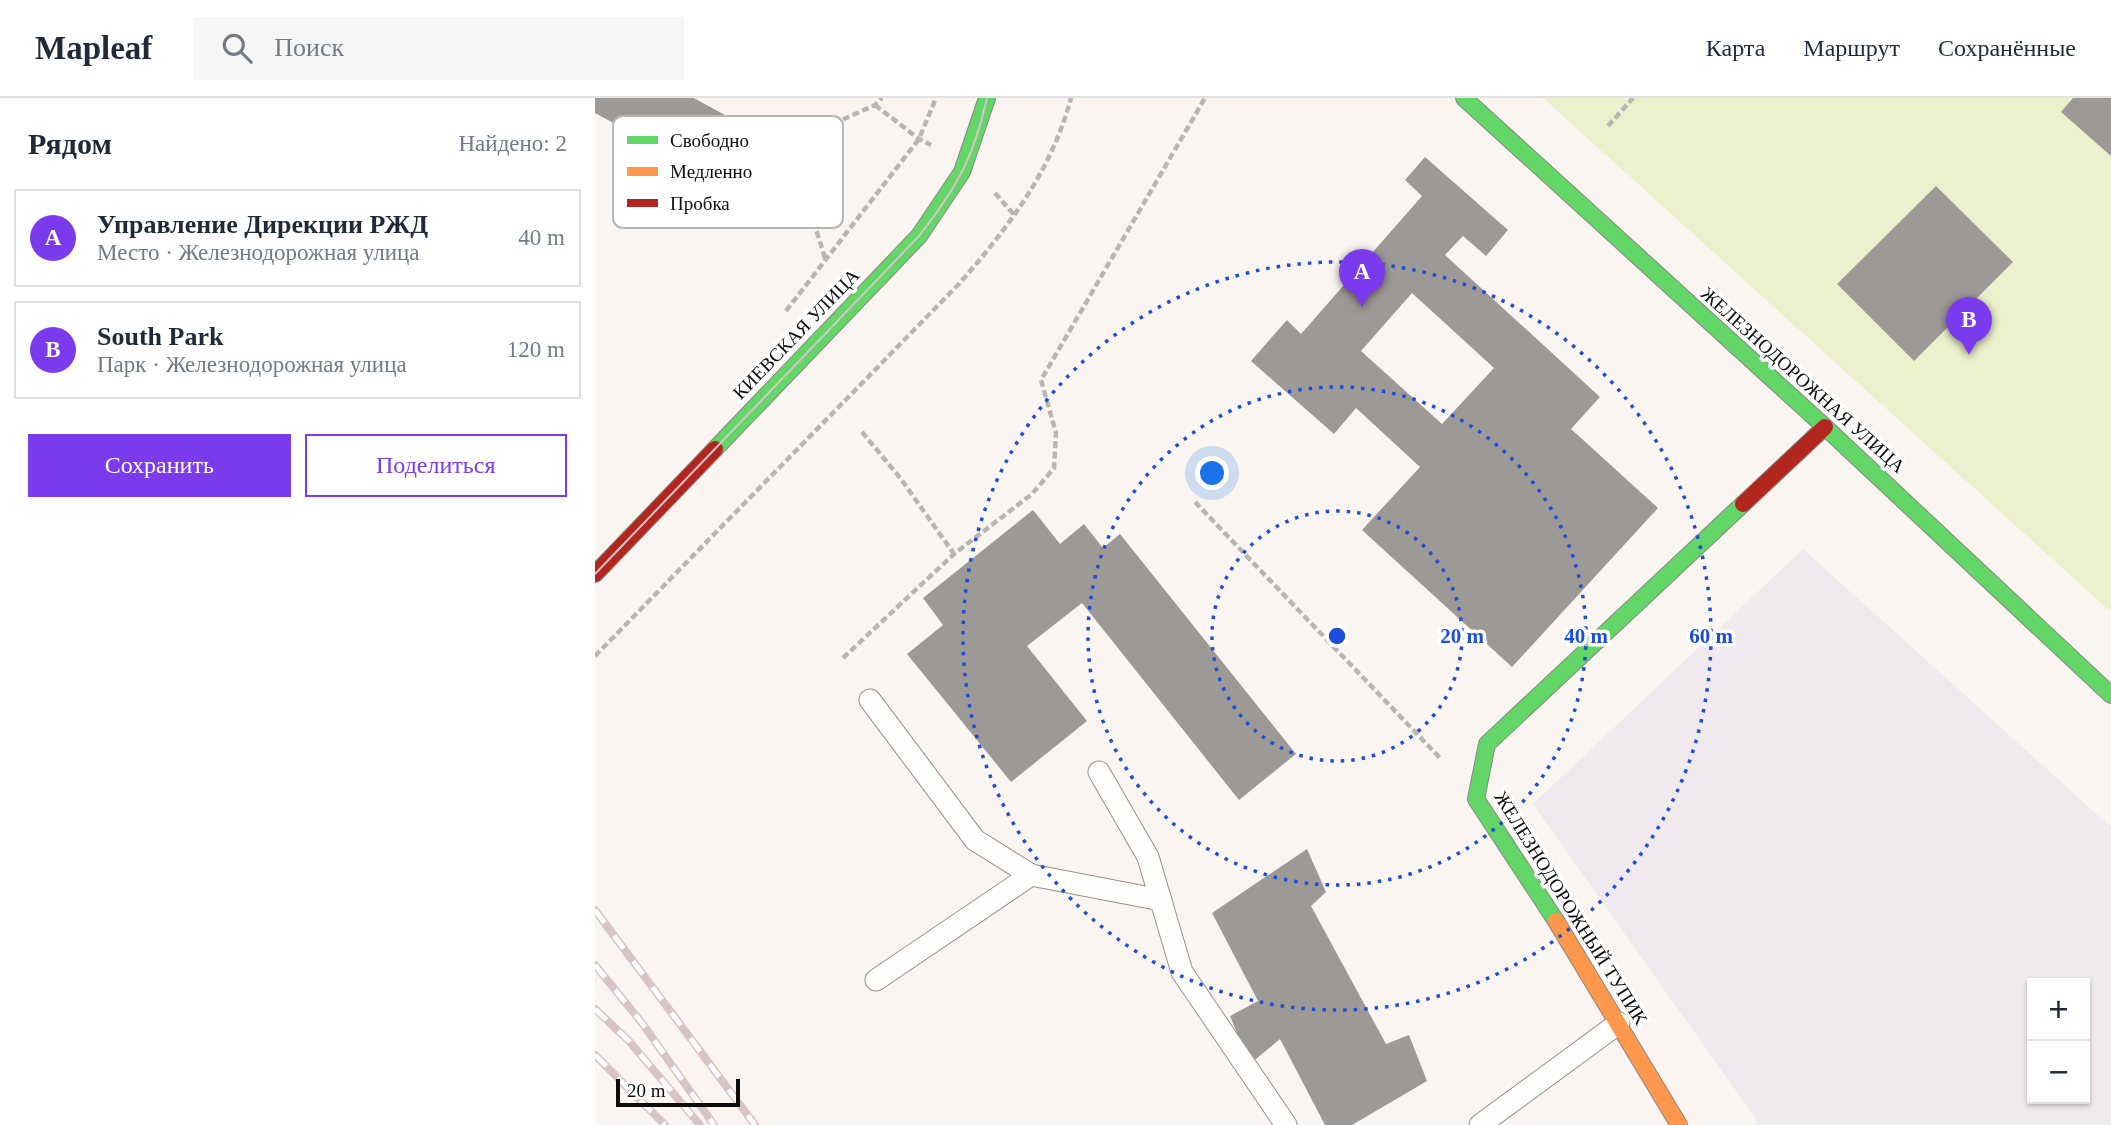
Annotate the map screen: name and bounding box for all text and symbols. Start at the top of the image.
search box [194,17,684,80]
icon: search [218,29,256,67]
text: Mapleaf [35,30,152,66]
text: Поиск [274,33,344,62]
text: Карта [1706,35,1765,61]
text: Маршрут [1803,35,1900,61]
text: Сохранённые [1938,35,2076,61]
legend [613,116,843,228]
text: Рядом [28,127,112,160]
text: Свободно [670,130,749,151]
text: Найдено: 2 [459,131,567,156]
text: Медленно [670,161,752,182]
text: Пробка [670,193,730,214]
text: Управление Дирекции РЖД [97,210,428,239]
text: A [45,225,61,250]
text: 40 m [518,225,565,250]
text: Место · Железнодорожная улица [97,240,420,265]
pin: A [1339,249,1385,307]
street label: КИЕВСКАЯ УЛИЦА [729,264,864,403]
street label: ЖЕЛЕЗНОДОРОЖНАЯ УЛИЦА [1697,283,1909,477]
pin: B [1946,297,1992,355]
text: South Park [97,322,223,351]
text: B [45,337,61,362]
text: 120 m [507,337,565,362]
text: Парк · Железнодорожная улица [97,352,407,377]
button: Сохранить [28,434,291,497]
button: Поделиться [305,434,567,497]
your location [1195,456,1229,490]
centre of rings [1325,624,1349,648]
text: 20 m [1440,624,1484,648]
text: 40 m [1564,624,1608,648]
text: 60 m [1689,624,1733,648]
street label: ЖЕЛЕЗНОДОРОЖНЫЙ ТУПИК [1490,788,1652,1029]
map controls [2027,978,2090,1104]
button: + [2027,978,2090,1041]
button: − [2027,1041,2090,1104]
scale bar [616,1076,740,1108]
text: 20 m [627,1080,666,1101]

